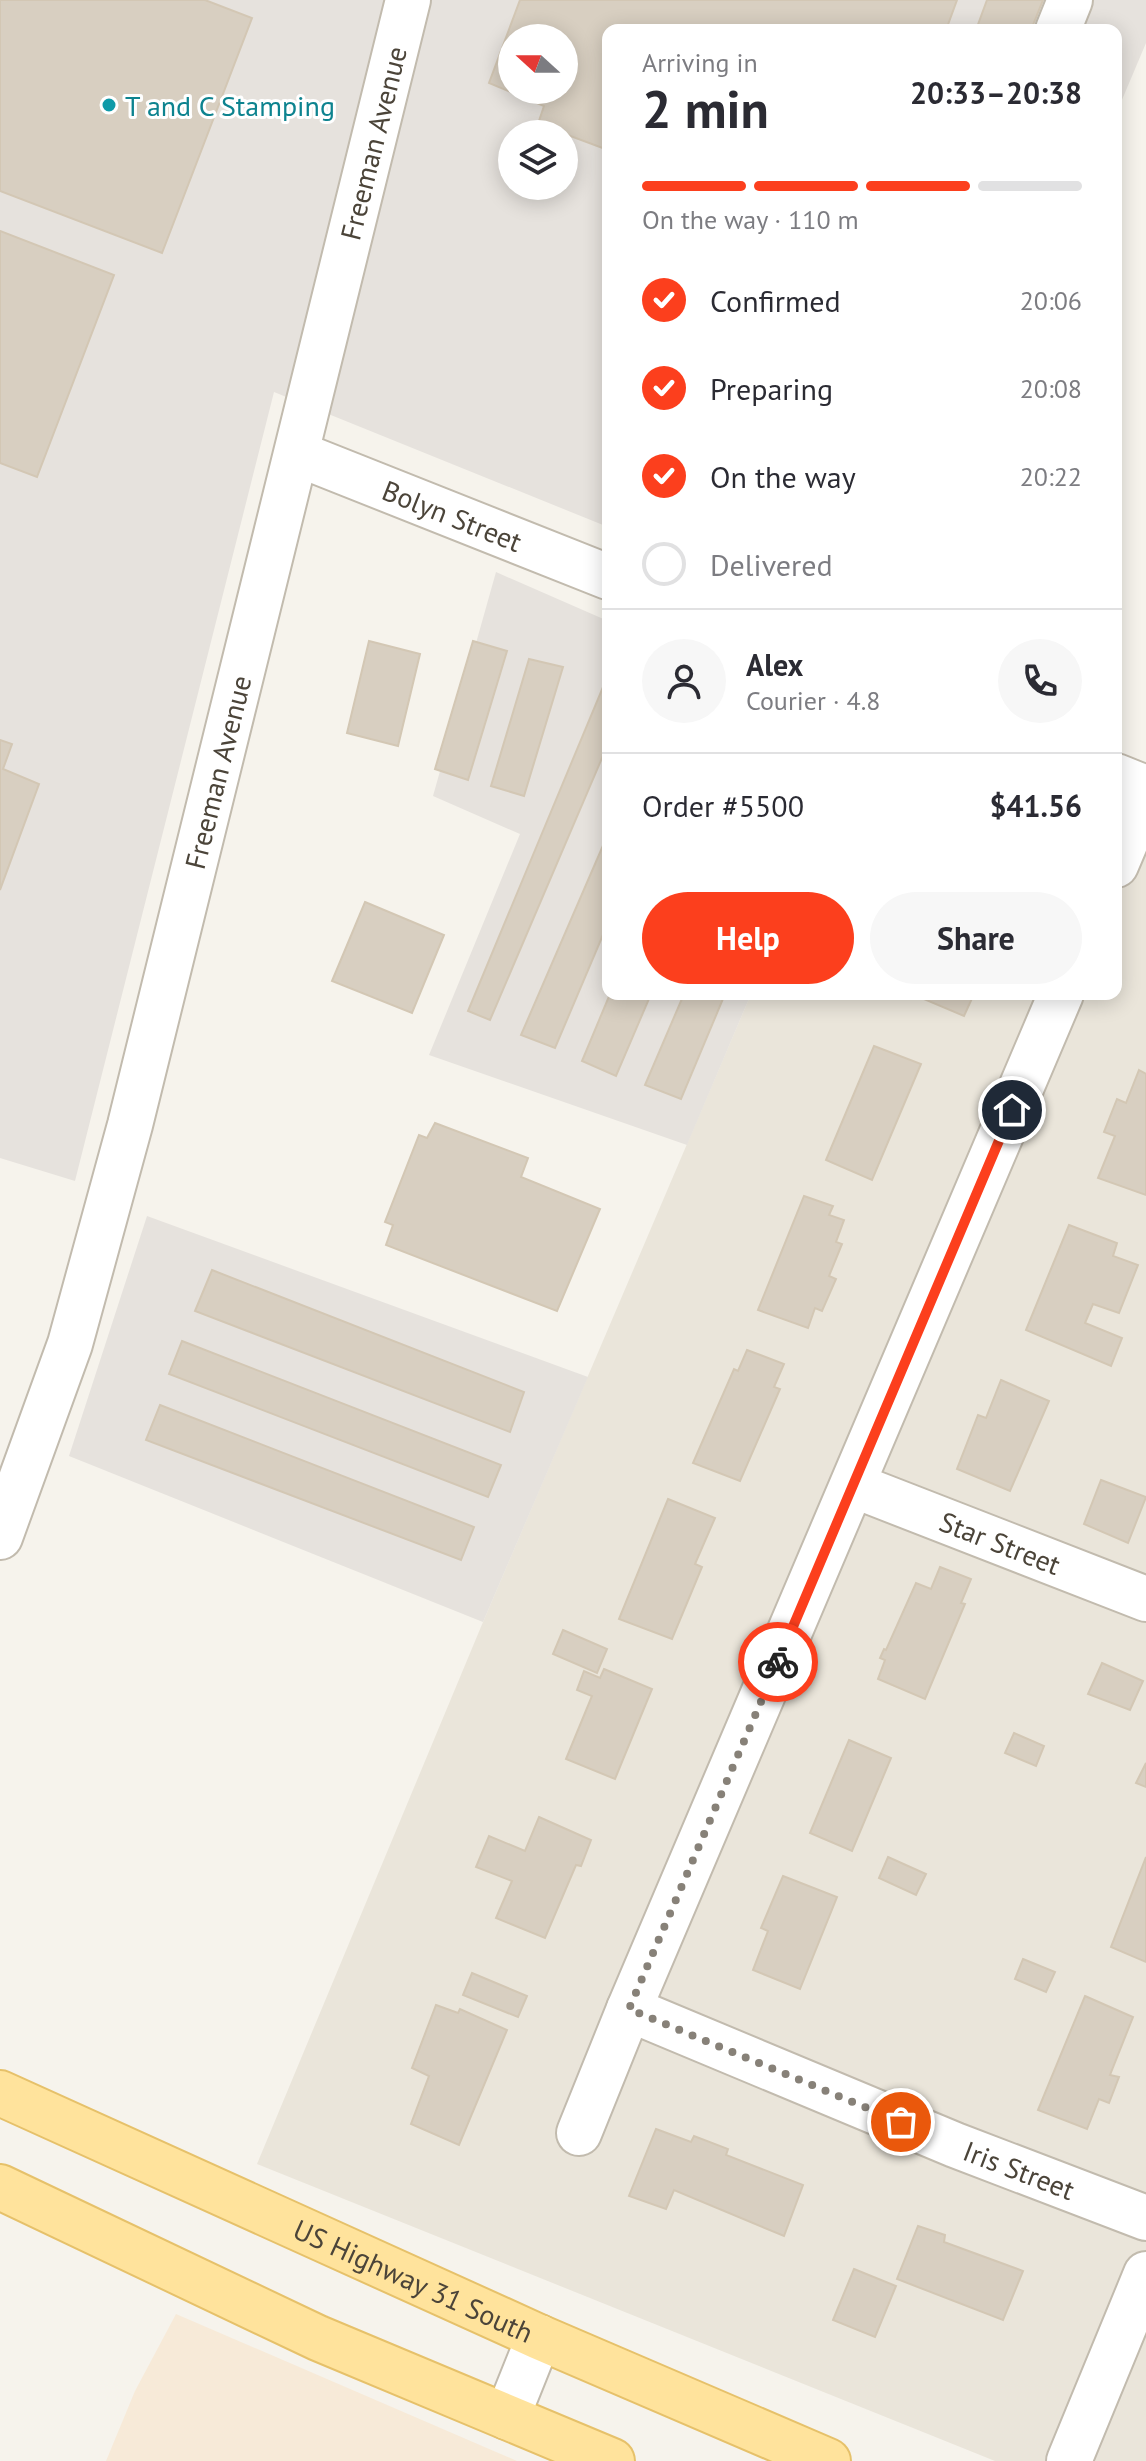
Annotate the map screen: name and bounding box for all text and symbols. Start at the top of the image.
north arrow [498,24,578,104]
map controls [498,24,578,200]
street label: Freeman Avenue [331,42,414,244]
text: Arriving in [642,46,758,79]
text: 20:33–20:38 [910,73,1082,112]
text: 2 min [642,75,769,142]
place label: T and C Stamping [125,87,335,124]
marker: T and C Stamping [100,96,118,114]
button: layers [498,120,578,200]
text: On the way · 110 m [642,203,859,236]
icon: check [642,278,686,322]
text: Confirmed [710,281,841,320]
text: 20:06 [1020,284,1082,317]
icon: check [642,366,686,410]
text: Preparing [710,369,833,408]
text: 20:08 [1020,372,1082,405]
icon: check [642,454,686,498]
text: On the way [710,457,856,496]
text: 20:22 [1020,460,1082,493]
street label: Bolyn Street [377,471,528,560]
text: Delivered [710,545,833,584]
button: person [642,639,726,723]
button: phone [998,639,1082,723]
text: Alex [746,645,803,684]
street label: Freeman Avenue [175,671,259,873]
text: Courier · 4.8 [746,684,880,717]
text: Order #5500 [642,786,804,825]
text: $41.56 [990,786,1082,825]
button: Help [642,892,854,984]
button: Share [870,892,1082,984]
pin [978,1076,1046,1144]
icon: home [990,1088,1034,1132]
street label: Star Street [934,1502,1067,1583]
courier [738,1622,818,1702]
icon: bike [756,1640,800,1684]
pin [867,2088,935,2156]
icon: bag [879,2100,923,2144]
street label: Iris Street [958,2132,1081,2208]
street label: US Highway 31 South [288,2210,539,2351]

